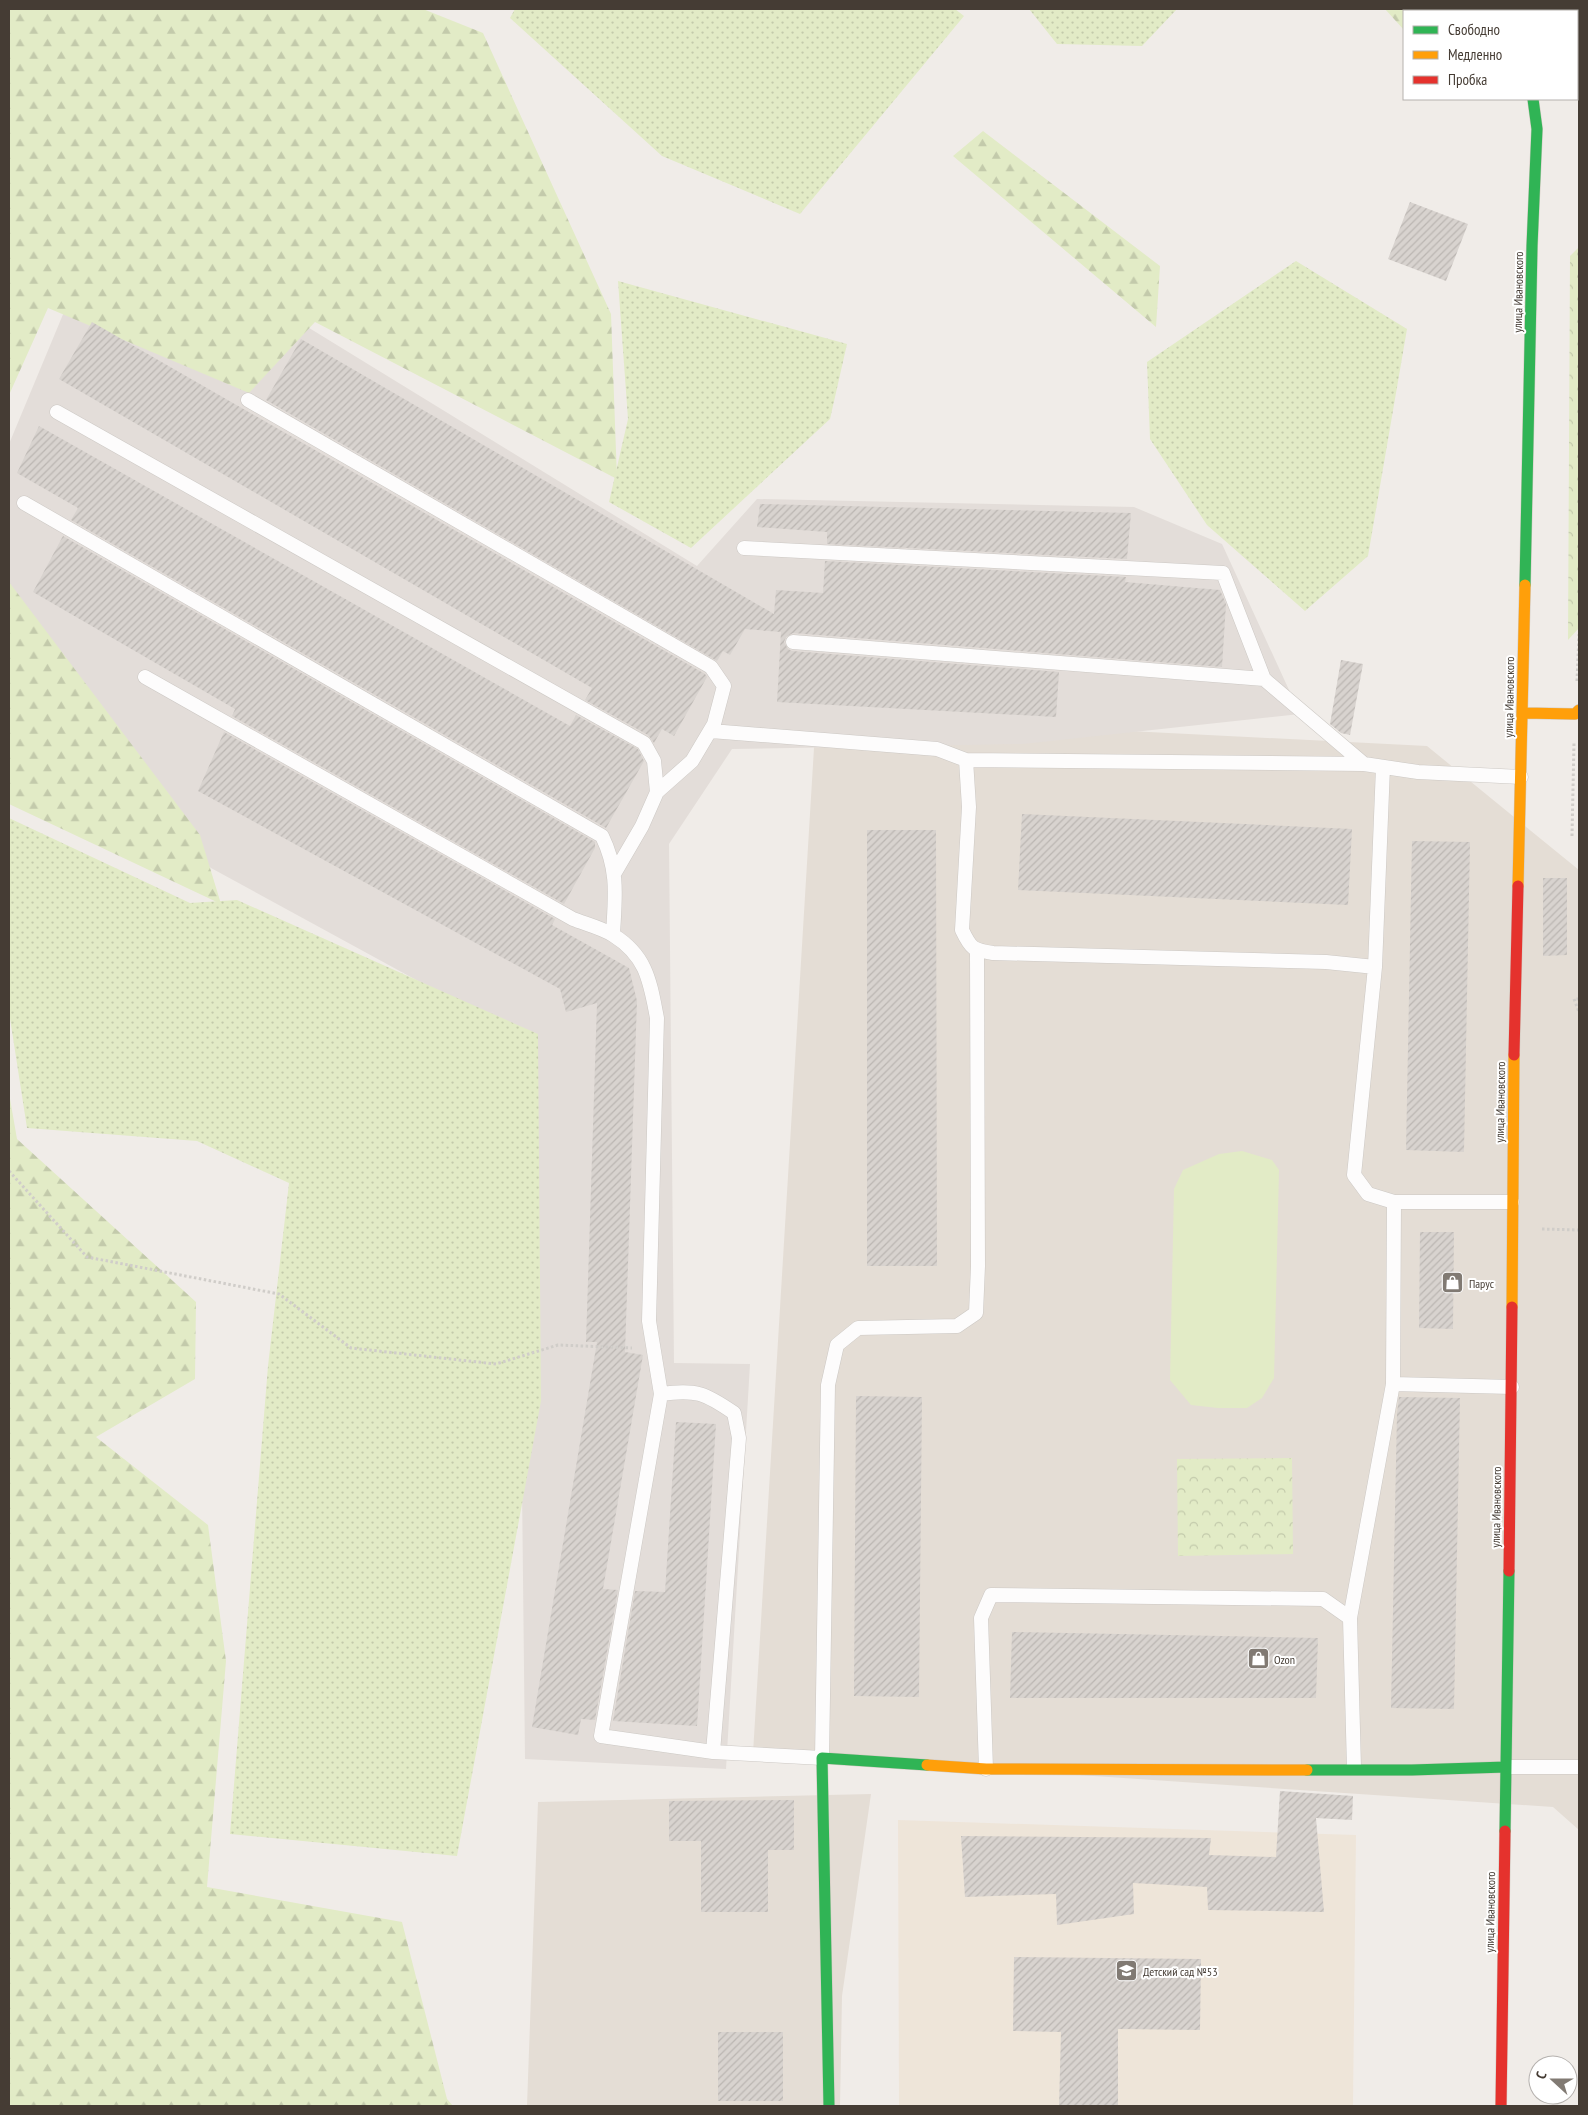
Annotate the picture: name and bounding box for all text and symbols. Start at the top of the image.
legend [1403,10,1578,100]
text: Свободно [1448,20,1500,39]
text: Медленно [1448,45,1502,64]
text: Пробка [1448,70,1487,89]
street label: улица Ивановского [1510,251,1526,333]
street label: улица Ивановского [1501,656,1517,738]
street label: улица Ивановского [1492,1061,1508,1143]
shop icon: Парус [1441,1271,1465,1295]
place label: Парус [1469,1276,1495,1291]
street label: улица Ивановского [1488,1466,1504,1548]
shop icon: Ozon [1246,1647,1270,1671]
place label: Ozon [1274,1652,1295,1667]
street label: улица Ивановского [1482,1871,1498,1953]
school or university icon: Детский сад №53 [1115,1959,1139,1983]
place label: Детский сад №53 [1143,1964,1218,1979]
north arrow [1528,2055,1578,2105]
text: С [1531,2069,1551,2082]

